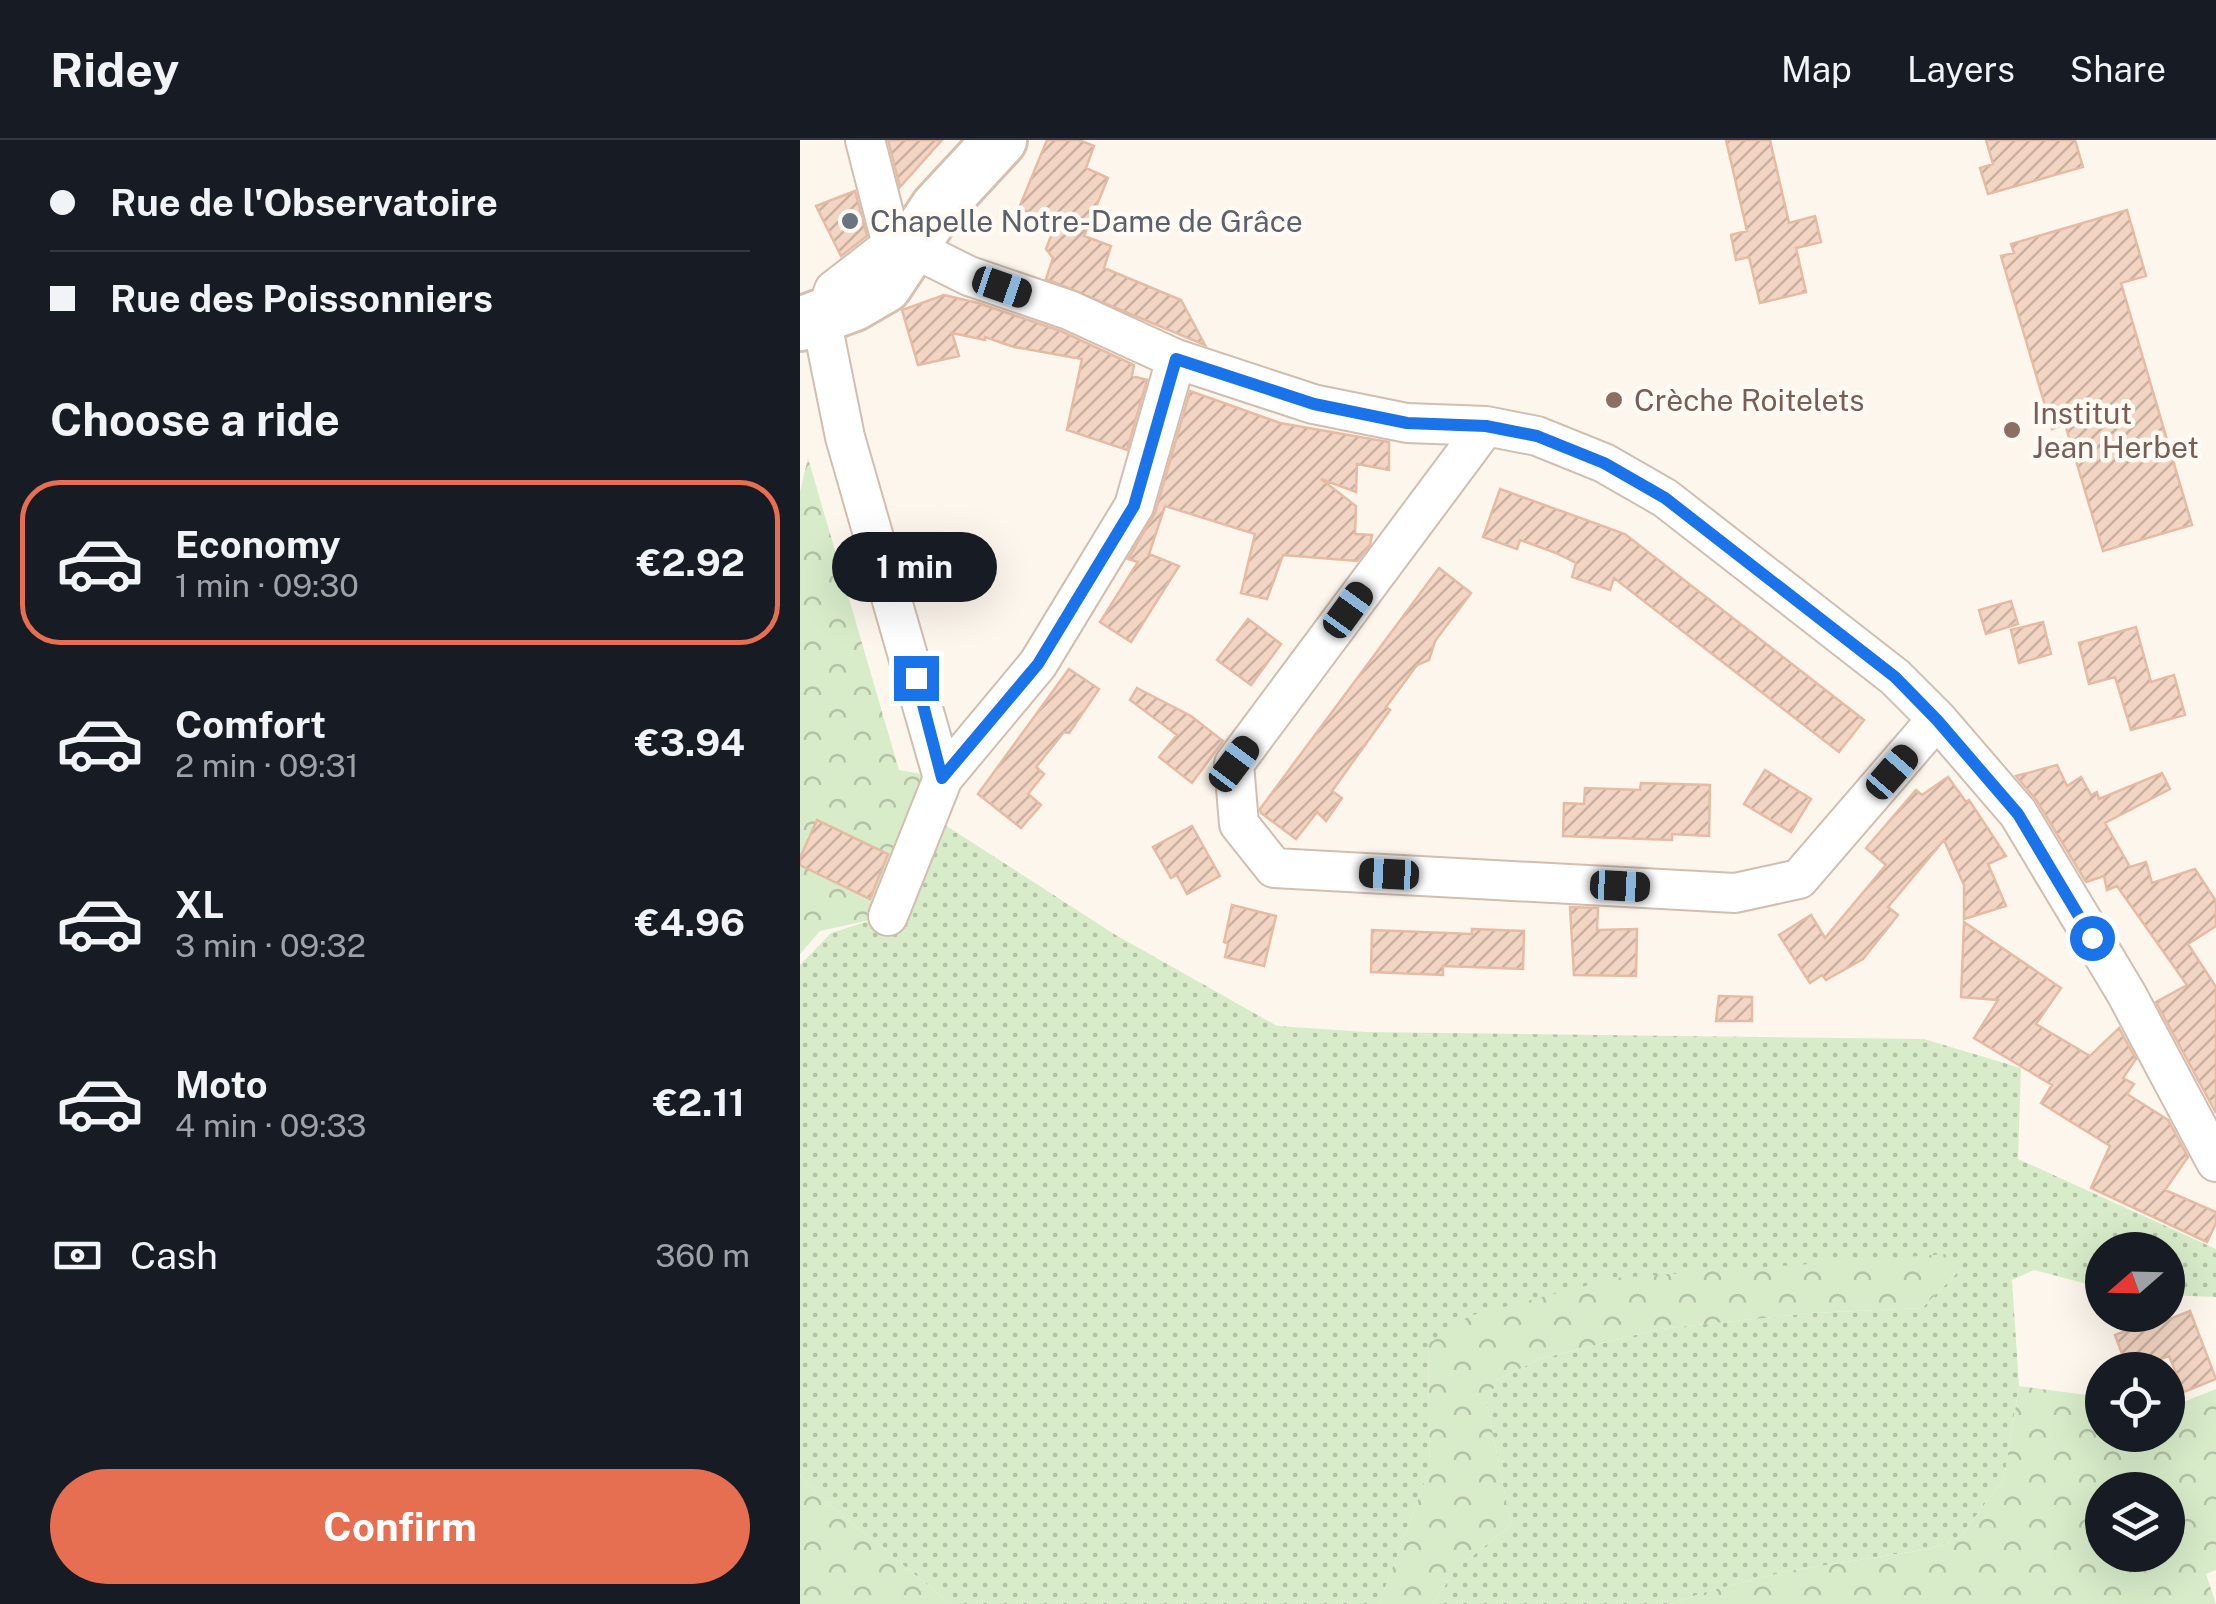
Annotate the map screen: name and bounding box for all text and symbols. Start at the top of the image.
text: Ridey [50,41,179,98]
text: Map [1781,49,1852,90]
text: Layers [1907,49,2015,90]
text: Share [2070,49,2166,90]
text: Rue de l'Observatoire [110,180,498,225]
place label: Chapelle Notre-Dame de Grâce [870,203,1303,239]
marker: Chapelle Notre-Dame de Grâce [839,210,861,232]
car [969,263,1035,311]
text: Rue des Poissonniers [110,276,493,321]
place label: Crèche Roitelets [1634,382,1865,418]
marker: Crèche Roitelets [1603,389,1625,411]
text: Choose a ride [50,393,340,446]
place label: Institut Jean Herbet [2032,395,2199,465]
marker: Institut Jean Herbet [2001,419,2023,441]
icon: car [55,518,145,608]
text: Economy [175,522,341,567]
callout: 1 min [834,533,998,603]
text: €2.92 [637,540,745,585]
text: 1 min [876,548,953,585]
text: 1 min · 09:30 [175,567,359,604]
car [1318,577,1378,643]
route end [894,656,939,701]
icon: car [55,698,145,788]
text: Comfort [175,702,326,747]
text: €3.94 [635,720,745,765]
car [1204,731,1264,797]
car [1861,740,1923,804]
text: 2 min · 09:31 [175,747,359,784]
car [1358,857,1420,891]
car [1589,869,1651,903]
icon: car [55,878,145,968]
text: XL [175,882,224,927]
text: €4.96 [635,900,745,945]
route start [2070,916,2115,961]
text: 3 min · 09:32 [175,927,366,964]
icon: car [55,1058,145,1148]
text: Moto [175,1062,268,1107]
text: €2.11 [653,1080,745,1125]
text: 4 min · 09:33 [175,1107,367,1144]
icon: cash [50,1228,105,1283]
north arrow [2085,1232,2185,1332]
map controls [2085,1232,2185,1572]
text: Cash [130,1233,218,1278]
text: 360 m [655,1237,750,1274]
button: locate [2085,1352,2185,1452]
button: Confirm [50,1469,750,1584]
button: layers [2085,1472,2185,1572]

